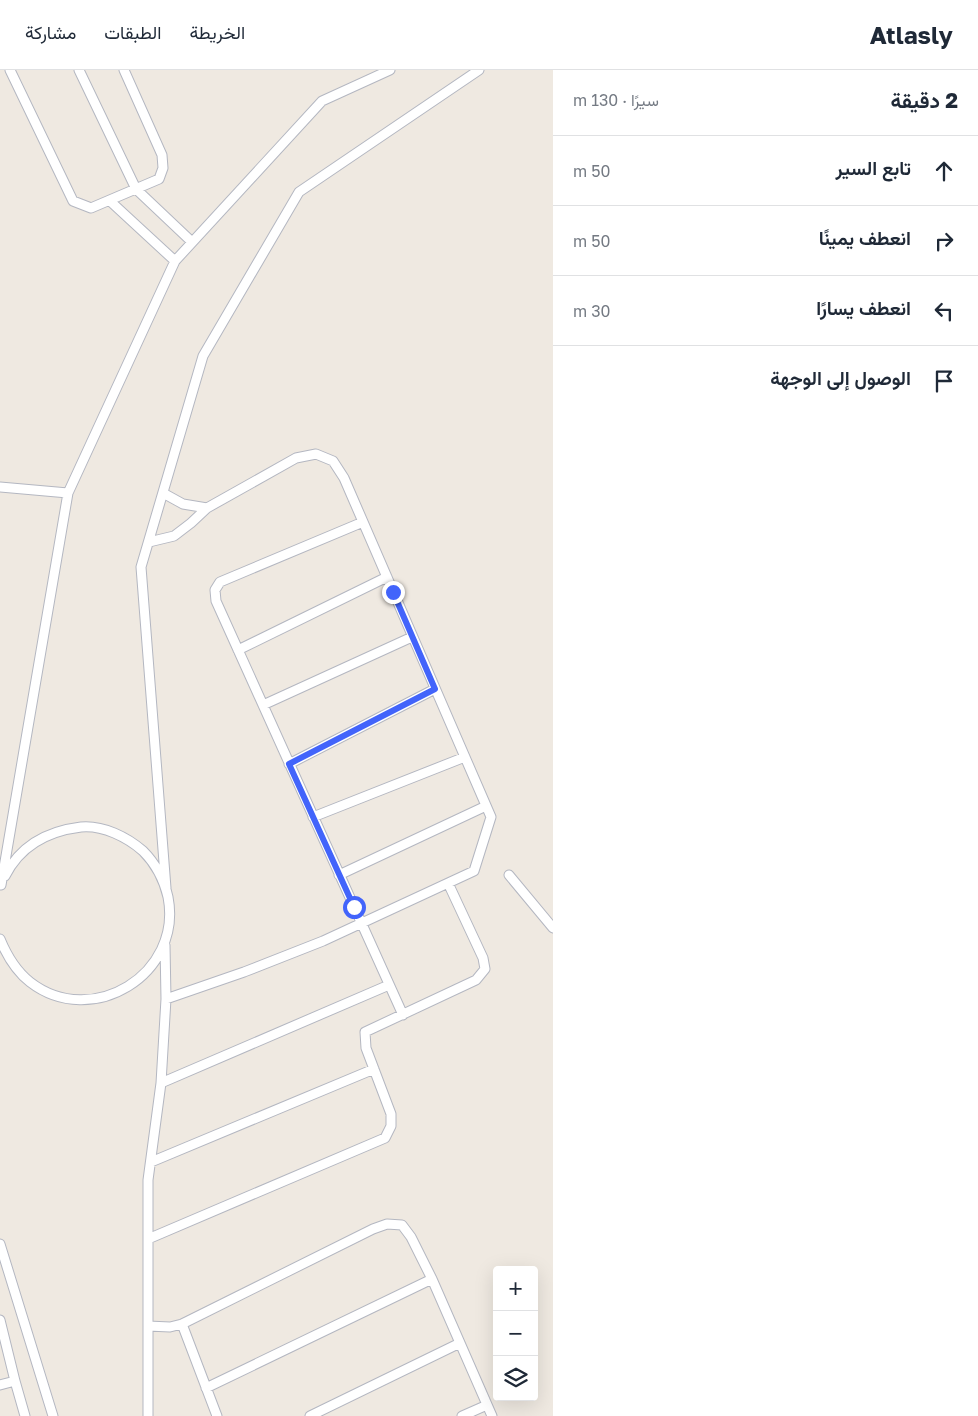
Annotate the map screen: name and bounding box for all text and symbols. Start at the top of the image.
text: Atlasly [870,20,953,49]
text: مشاركة [25,21,76,43]
text: الطبقات [104,21,161,43]
text: الخريطة [189,21,245,43]
text: 2 دقيقة [890,87,958,113]
text: سيرًا · 130 m [573,90,659,110]
text: تابع السير [835,156,911,179]
icon: ahead [930,157,958,185]
text: 50 m [573,161,610,181]
text: انعطف يمينًا [819,226,911,249]
icon: right [930,227,958,255]
text: 50 m [573,231,610,251]
text: انعطف يسارًا [816,296,911,319]
icon: left [930,297,958,325]
text: 30 m [573,301,610,321]
text: الوصول إلى الوجهة [770,366,911,389]
icon: arrive [930,367,958,395]
route end [382,581,405,604]
route start [343,896,366,919]
map controls [493,1266,538,1401]
button: + [493,1266,538,1311]
button: − [493,1311,538,1356]
button: layers [493,1356,538,1401]

